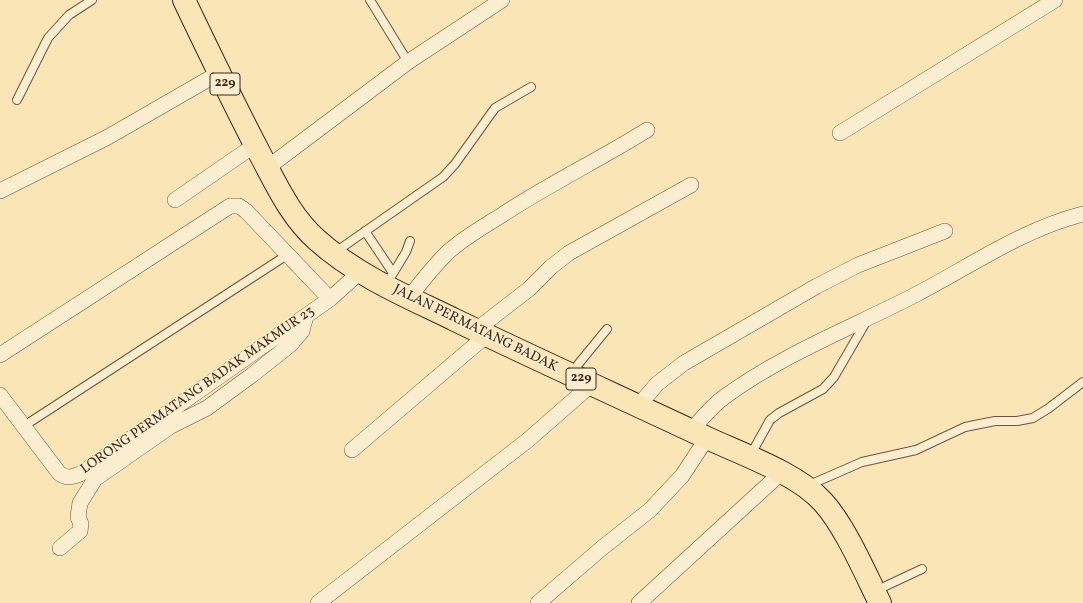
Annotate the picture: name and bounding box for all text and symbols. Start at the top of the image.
road number: 229 [210,73,240,95]
street label: JALAN PERMATANG BADAK [390,282,560,376]
street label: LORONG PERMATANG BADAK MAKMUR 23 [78,303,318,479]
road number: 229 [566,368,596,390]

